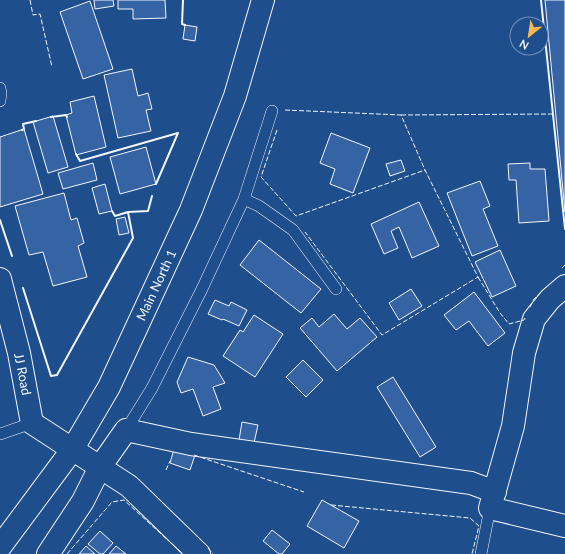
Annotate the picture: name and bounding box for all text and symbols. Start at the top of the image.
north arrow [509,16,549,56]
text: N [517,37,531,53]
street label: Main North 1 [133,247,179,323]
street label: JJ Road [11,351,35,397]

